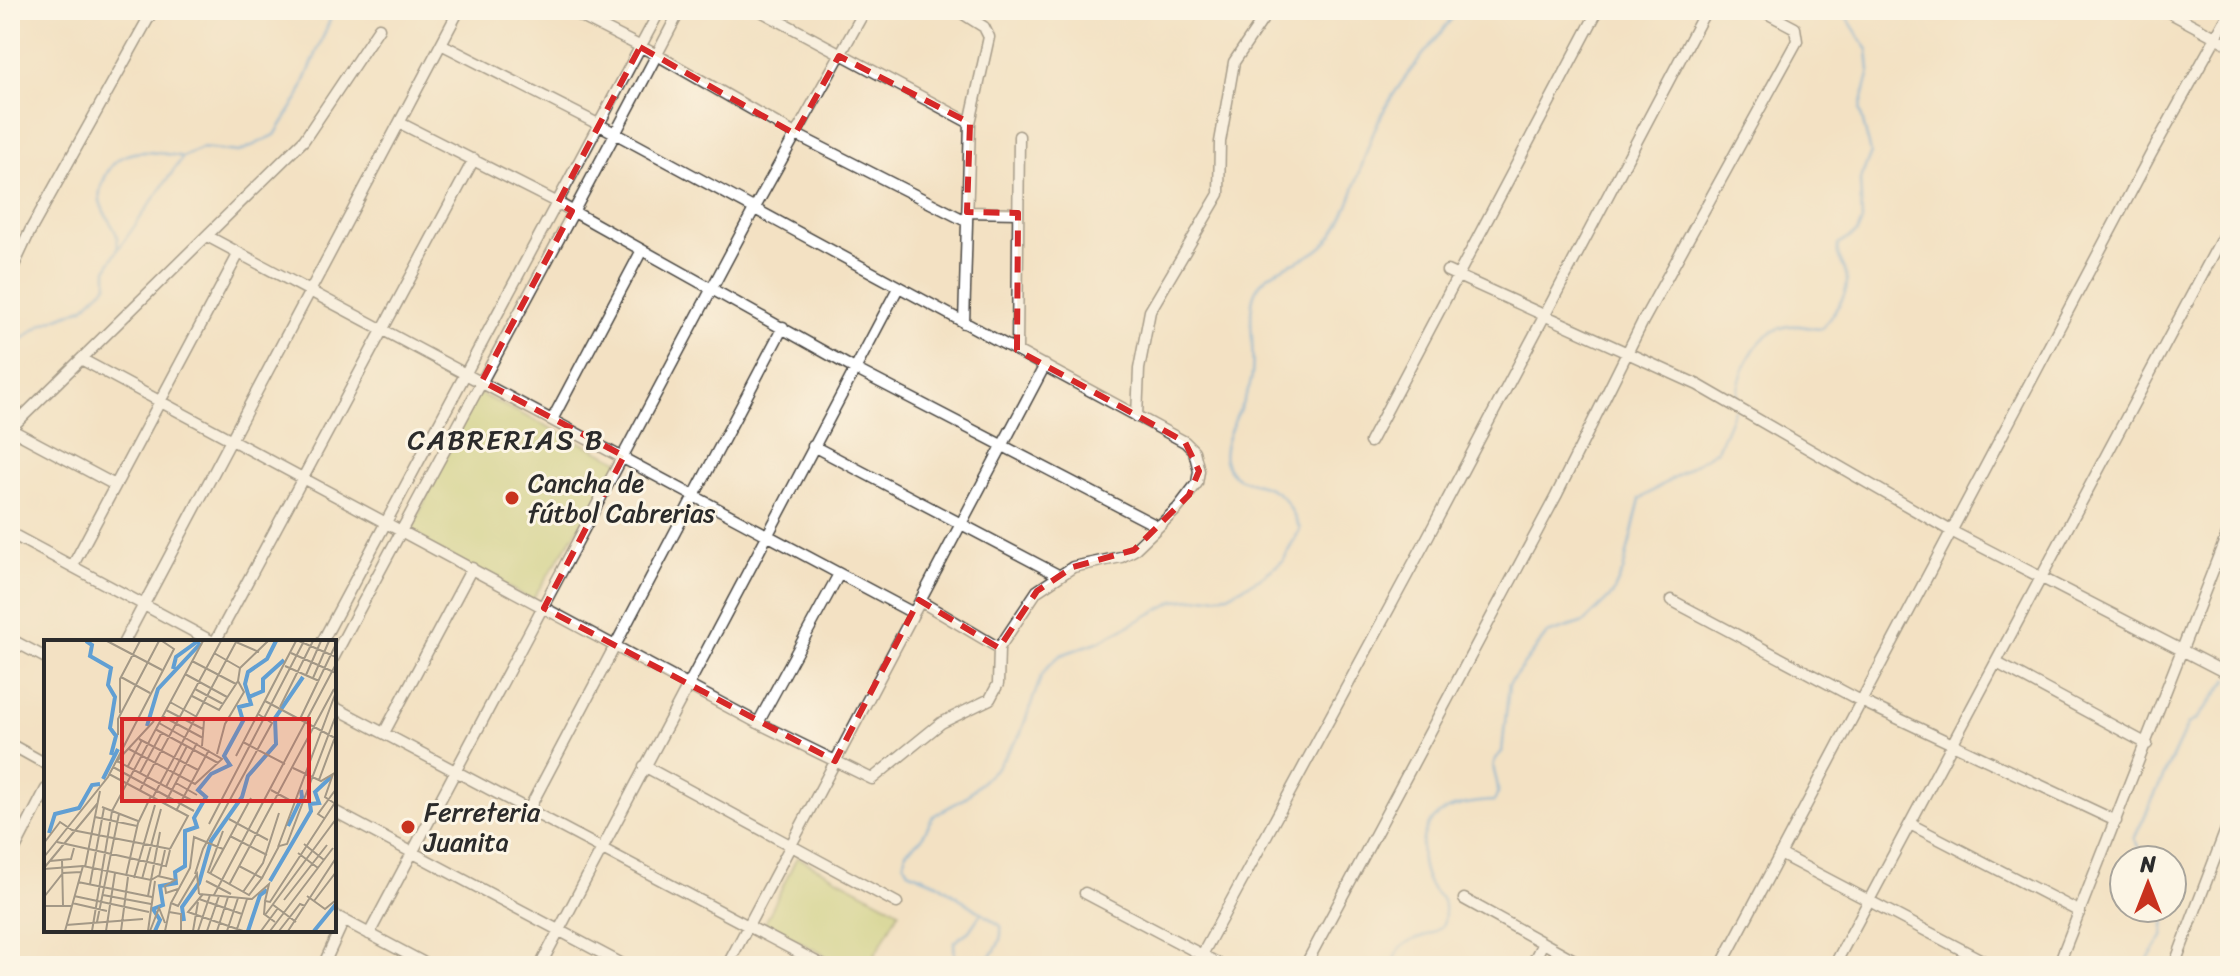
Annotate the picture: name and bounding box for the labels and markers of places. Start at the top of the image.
place label: Cancha de fútbol Cabrerias [528,460,715,536]
marker: Cancha de fútbol Cabrerias [503,489,521,507]
place label: Ferreteria Juanita [423,789,541,865]
marker: Ferreteria Juanita [399,818,417,836]

